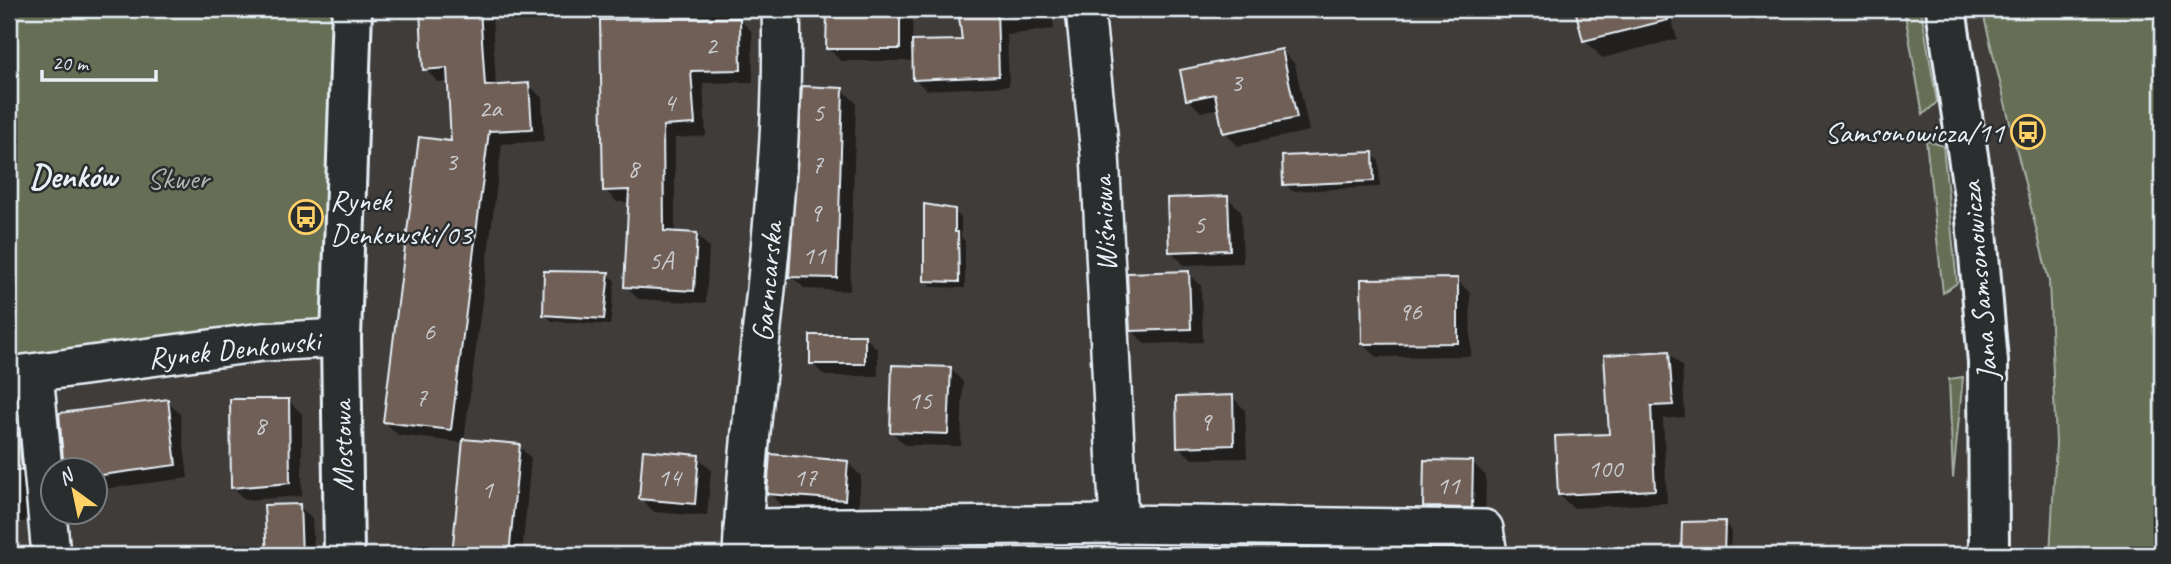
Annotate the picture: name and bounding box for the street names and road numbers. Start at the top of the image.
street label: Wiśniowa [1082,172,1125,273]
street label: Jana Samsonowicza [1951,178,2007,384]
street label: Garncarska [743,218,791,343]
street label: Rynek Denkowski [146,321,325,377]
street label: Mostowa [322,398,362,492]

